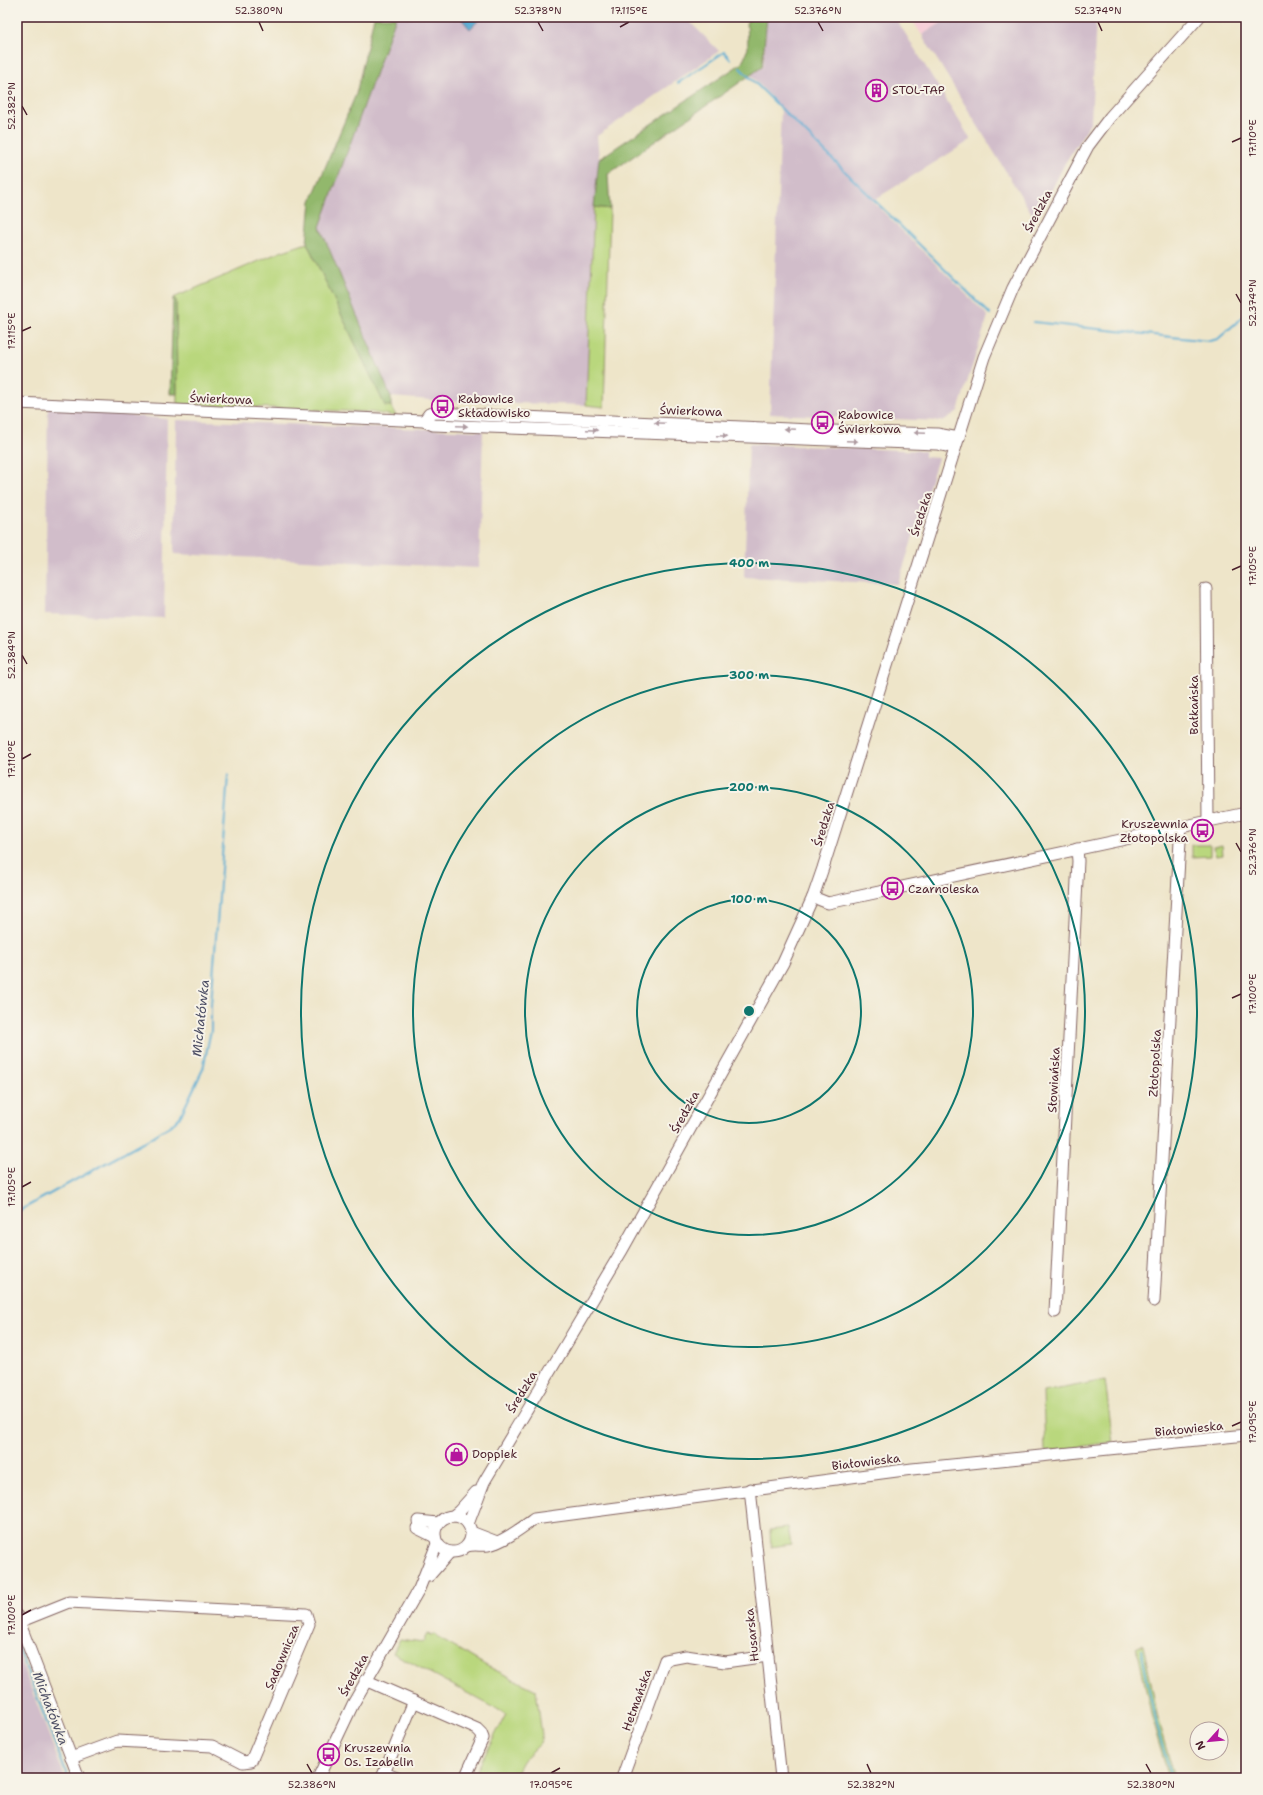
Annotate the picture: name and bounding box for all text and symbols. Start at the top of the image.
text: 52.380°N [235,4,283,17]
text: 52.378°N [514,4,562,17]
text: 17.115°E [611,4,648,17]
text: 52.376°N [794,4,842,17]
text: 52.374°N [1074,4,1122,17]
building icon: STOL-TAP [864,77,890,103]
text: 52.382°N [5,82,18,130]
place label: STOL-TAP [892,82,945,98]
text: 17.110°E [1246,119,1259,157]
street label: Średzka [1020,186,1056,235]
text: 52.374°N [1246,279,1259,327]
text: 17.115°E [5,313,18,350]
street label: Świerkowa [189,390,253,408]
place label: Rabowice Składowisko [458,391,530,421]
bus stop icon: Rabowice Składowisko [430,393,456,419]
street label: Świerkowa [659,402,723,420]
place label: Rabowice Świerkowa [838,407,901,437]
bus stop icon: Rabowice Świerkowa [809,409,835,435]
one-way arrow [653,420,666,426]
one-way arrow [456,423,469,429]
one-way arrow [784,425,796,432]
one-way arrow [586,427,598,434]
one-way arrow [913,430,926,436]
one-way arrow [716,433,729,439]
one-way arrow [846,438,859,444]
street label: Średzka [906,489,936,539]
text: 17.105°E [1246,546,1259,586]
text: 400 m [729,555,769,571]
text: 52.384°N [5,631,18,679]
text: 300 m [729,667,769,683]
street label: Bałkańska [1186,675,1202,735]
text: 17.110°E [5,740,18,778]
text: 200 m [729,779,769,795]
street label: Średzka [810,799,839,848]
place label: Kruszewnia Złotopolska [1120,816,1189,846]
bus stop icon: Kruszewnia Złotopolska [1190,818,1216,844]
text: 52.376°N [1246,828,1259,876]
bus stop icon: Czarnoleska [880,876,906,902]
place label: Czarnoleska [908,881,980,897]
text: 100 m [731,891,768,907]
text: 17.100°E [1246,974,1259,1014]
water label: Michałówka [188,979,213,1057]
centre of rings [742,1004,756,1018]
street label: Złotopolska [1145,1028,1165,1097]
street label: Słowiańska [1044,1046,1064,1113]
street label: Średzka [667,1087,703,1136]
text: 17.105°E [5,1167,18,1207]
street label: Średzka [503,1368,541,1416]
text: 17.095°E [1246,1400,1259,1444]
street label: Białowieska [1154,1417,1225,1441]
shop icon: Doppiek [444,1441,470,1467]
place label: Doppiek [472,1446,517,1462]
street label: Białowieska [831,1450,902,1474]
text: 17.100°E [5,1595,18,1635]
street label: Husarska [741,1607,763,1662]
street label: Sadownicza [261,1621,303,1692]
street label: Średzka [336,1650,372,1699]
street label: Hetmańska [618,1666,656,1733]
water label: Michałówka [29,1669,72,1747]
north arrow [1189,1721,1229,1761]
text: N [1192,1738,1209,1753]
place label: Kruszewnia Os. Izabelin [344,1740,414,1770]
bus stop icon: Kruszewnia Os. Izabelin [316,1742,342,1768]
text: 52.386°N [288,1778,336,1791]
text: 17.095°E [529,1778,573,1791]
text: 52.382°N [847,1778,895,1791]
text: 52.380°N [1127,1778,1175,1791]

